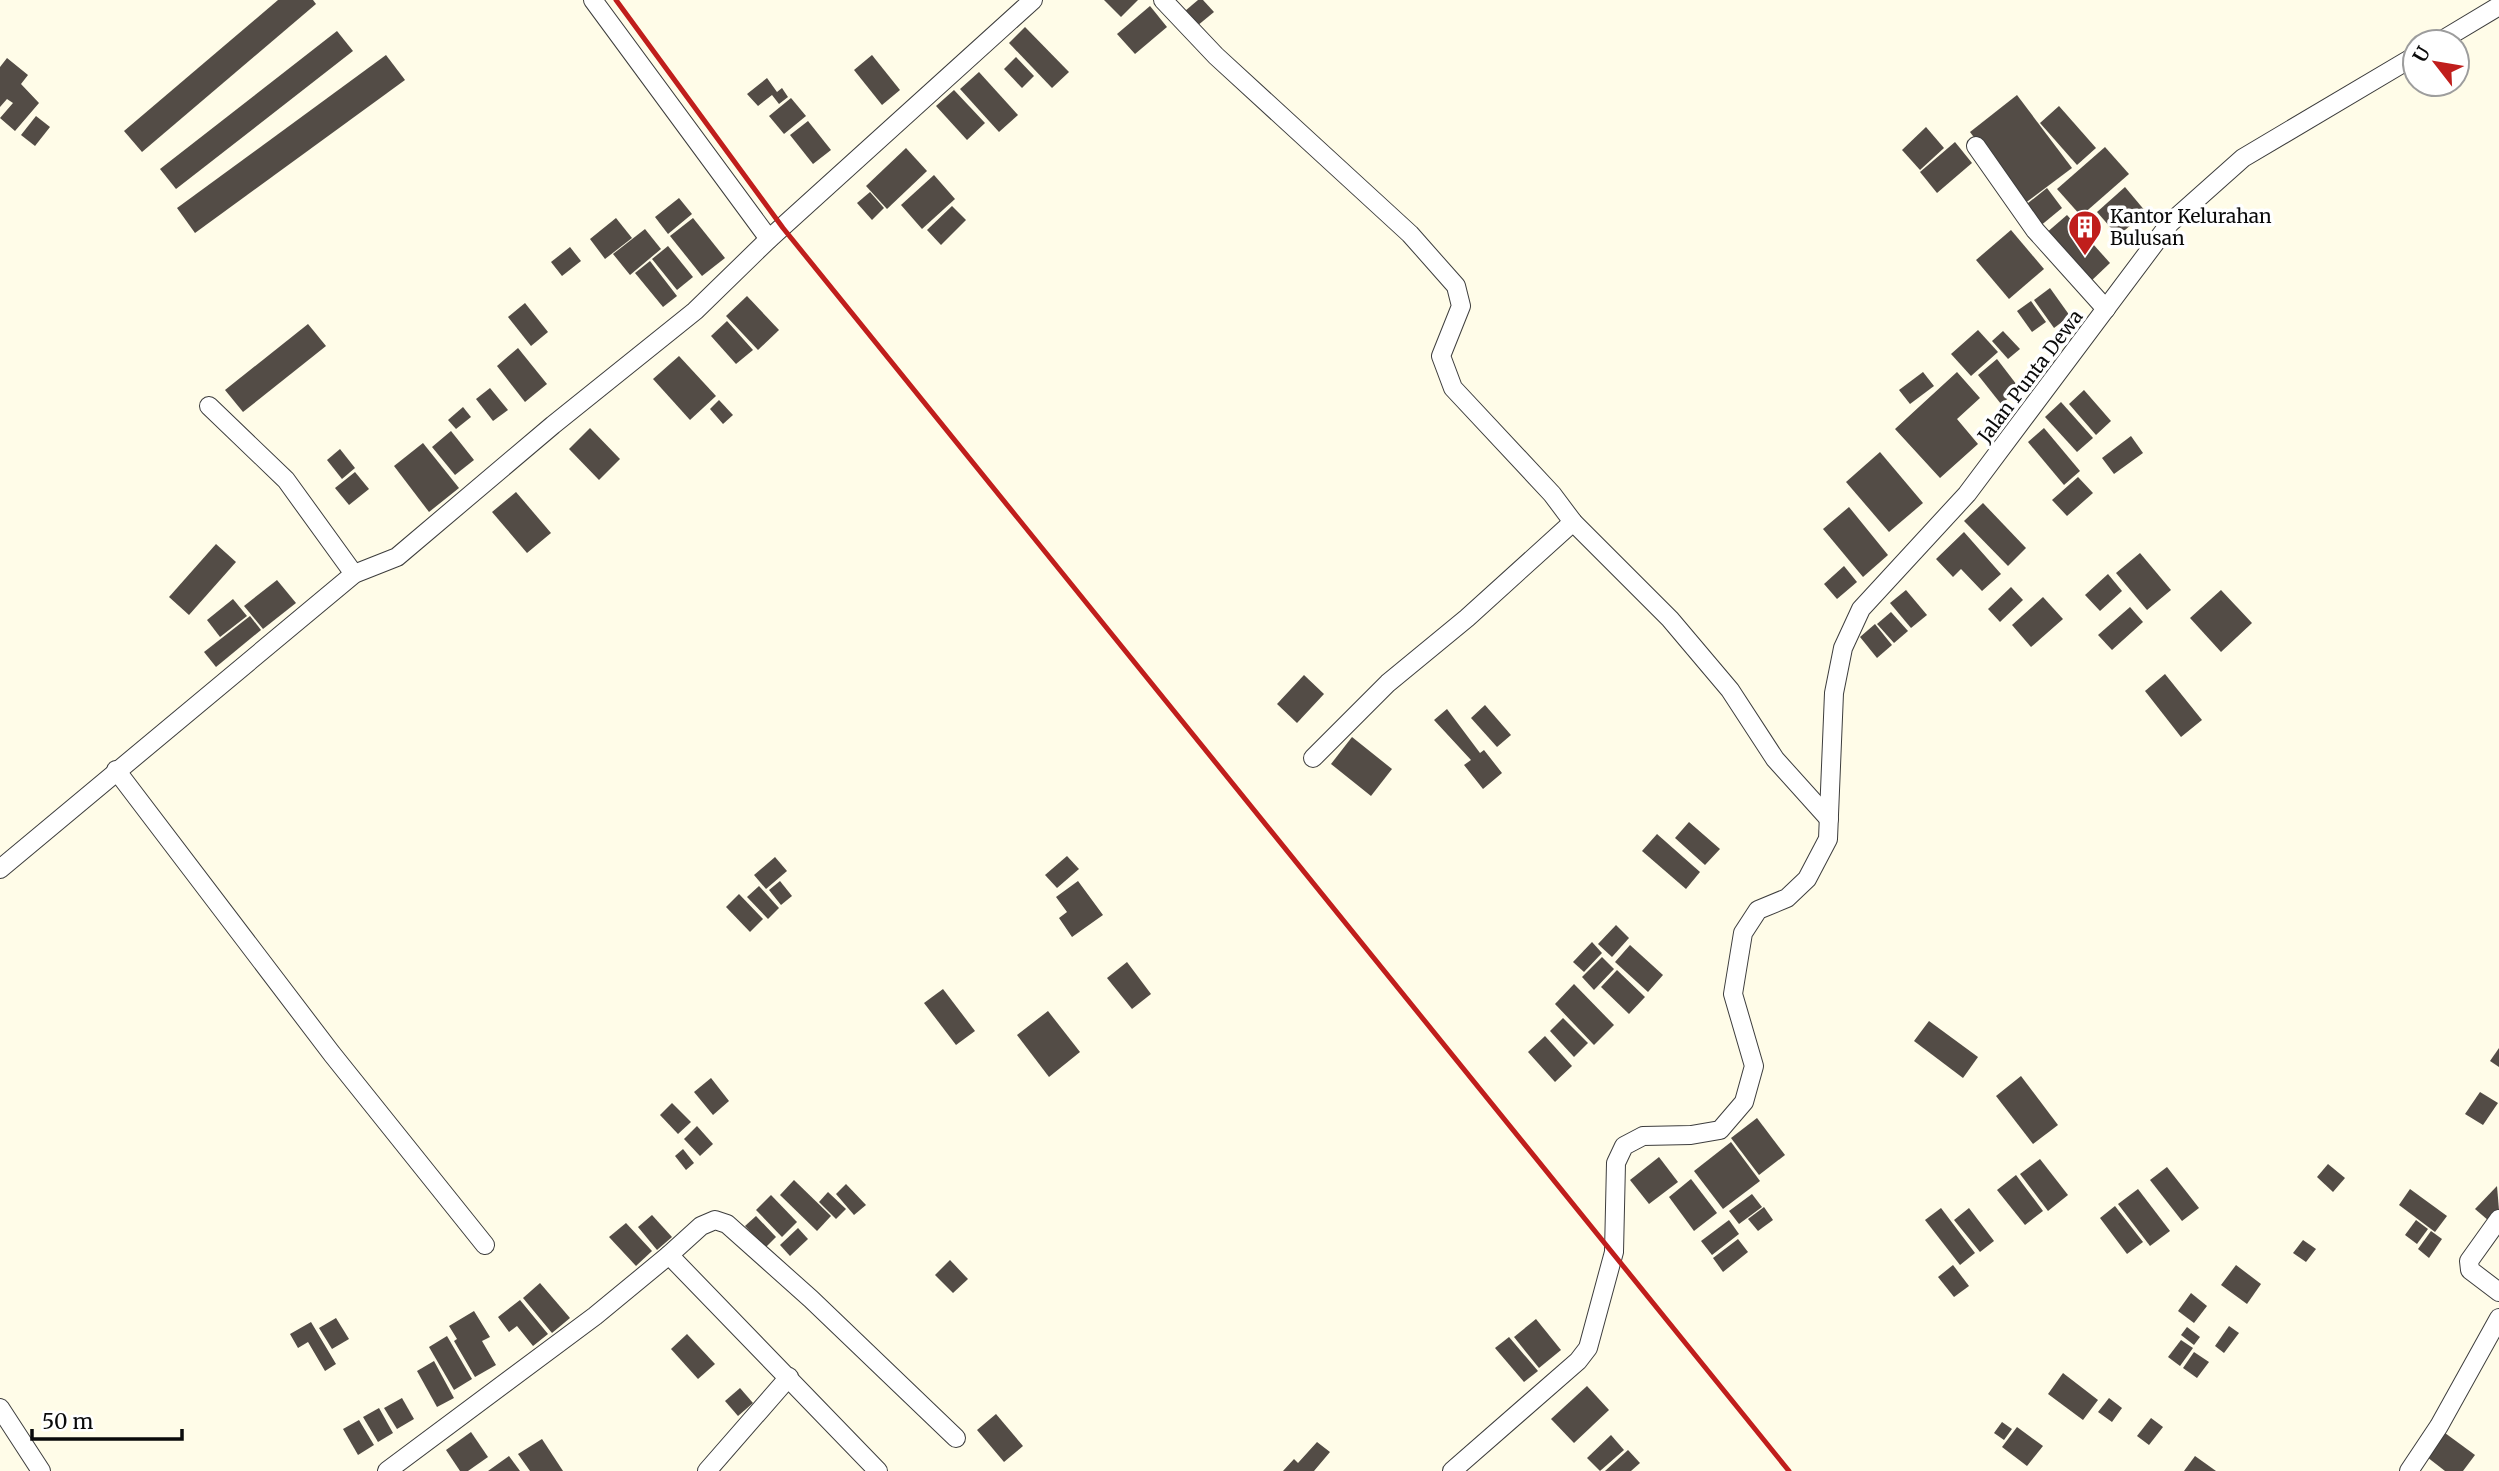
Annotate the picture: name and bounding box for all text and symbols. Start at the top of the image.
north arrow [2401,28,2471,98]
text: U [2408,42,2435,66]
place label: Kantor Kelurahan Bulusan [2110,204,2272,250]
building icon: Kantor Kelurahan Bulusan [2066,208,2104,257]
street label: Jalan Punta Dewa [1972,305,2088,448]
scale bar [32,1398,182,1442]
text: 50 m [42,1408,93,1435]

